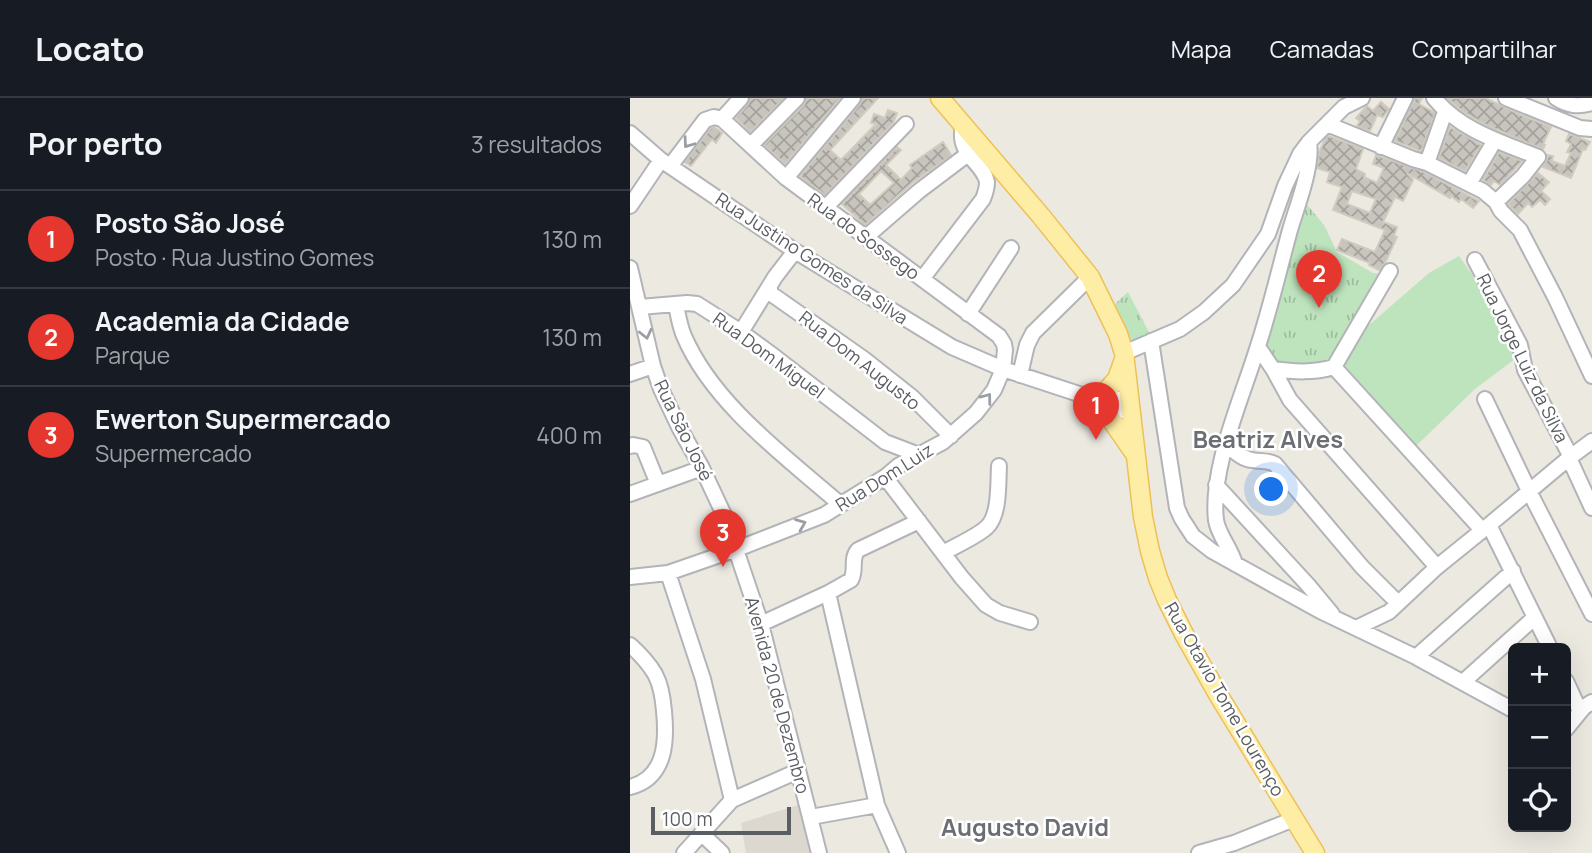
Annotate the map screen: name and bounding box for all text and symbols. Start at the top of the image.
text: Locato [35,26,145,71]
text: Mapa [1171,32,1232,65]
text: Camadas [1270,32,1374,65]
text: Compartilhar [1412,32,1557,65]
text: Por perto [28,123,163,164]
text: 3 resultados [471,128,602,160]
one-way arrow [683,135,696,147]
street label: Rua Justino Gomes da Silva [711,187,913,329]
street label: Rua do Sossego [803,187,925,285]
text: Posto São José [95,205,285,241]
text: 1 [46,223,56,255]
text: 130 m [542,223,602,255]
text: Posto · Rua Justino Gomes [95,241,374,273]
pin: 2 [1296,250,1342,308]
street label: Rua Jorge Luiz da Silva [1472,270,1574,446]
text: Academia da Cidade [95,303,350,339]
street label: Rua Dom Augusto [794,305,926,415]
street label: Rua Dom Miguel [708,306,830,404]
text: 2 [44,321,58,353]
text: 130 m [542,321,602,353]
one-way arrow [638,328,652,340]
text: Parque [95,339,170,371]
street label: Rua São José [649,375,719,485]
pin: 1 [1073,382,1119,440]
one-way arrow [979,393,992,406]
text: Ewerton Supermercado [95,401,391,437]
text: 3 [44,419,58,451]
text: 400 m [536,419,602,451]
district label: Beatriz Alves [1193,422,1343,455]
text: Supermercado [95,437,252,469]
street label: Rua Dom Luiz [831,437,937,517]
your location [1254,472,1288,506]
pin: 3 [700,509,746,567]
one-way arrow [794,518,806,532]
street label: Avenida 20 de Dezembro [740,594,816,796]
street label: Rua Otavio Tome Lourenço [1159,598,1291,800]
map controls [1508,643,1571,832]
button: + [1508,643,1571,706]
button: − [1508,706,1571,769]
button: locate [1508,769,1571,832]
scale bar [651,804,791,836]
text: 100 m [662,806,713,832]
district label: Augusto David [941,810,1109,843]

